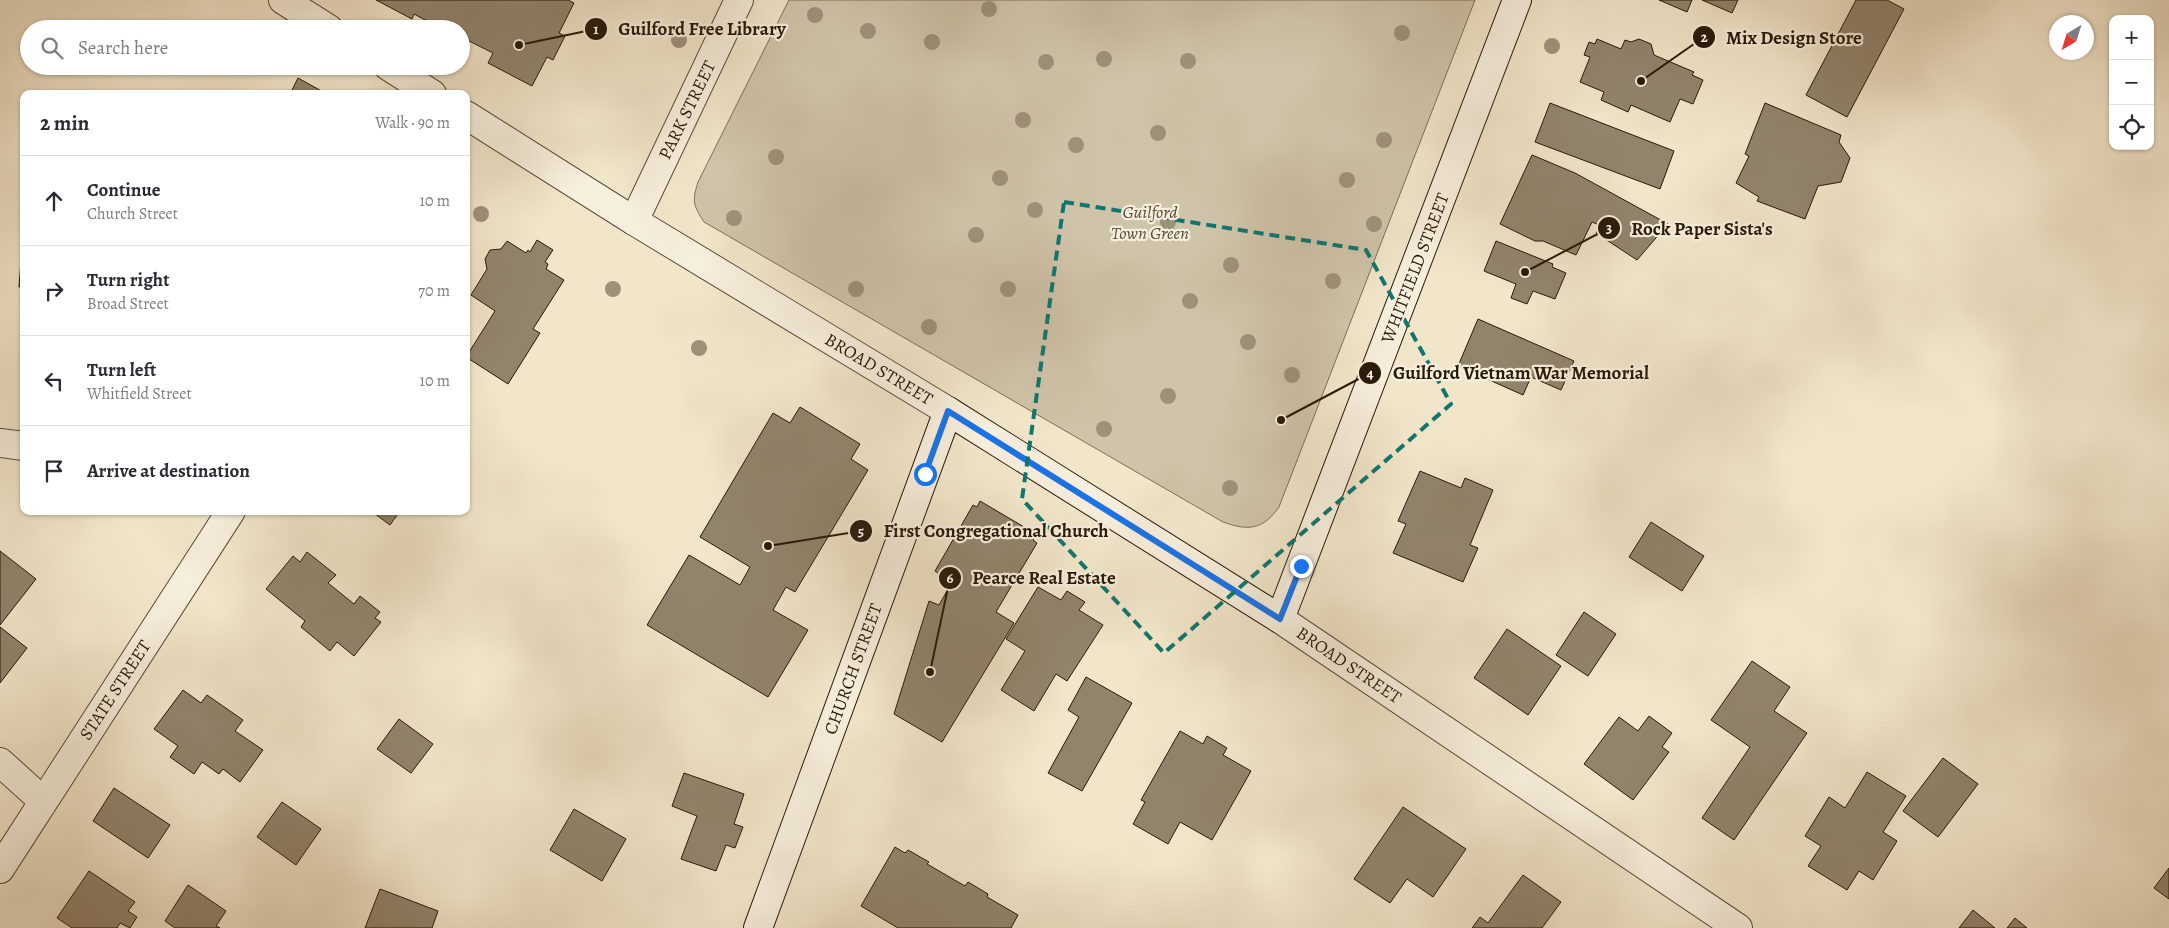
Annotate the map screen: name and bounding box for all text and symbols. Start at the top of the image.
callout: Guilford Free Library [584,12,796,46]
north arrow [2049,15,2094,60]
map controls [2109,15,2154,150]
button: + [2109,15,2154,60]
text: Guilford Free Library [618,16,787,42]
text: 1 [593,19,599,39]
search box [20,20,470,75]
callout: Mix Design Store [1692,20,1872,54]
text: Mix Design Store [1726,25,1862,51]
text: 2 [1700,27,1708,47]
icon: search [38,34,66,62]
text: Search here [78,35,168,61]
street label: PARK STREET [653,56,721,163]
button: − [2109,60,2154,105]
button: locate [2109,105,2154,150]
text: 2 min [40,109,89,137]
text: Walk · 90 m [375,112,450,134]
text: Continue [87,177,161,203]
icon: ahead [40,187,68,215]
street label: WHITFIELD STREET [1375,189,1455,348]
text: 10 m [420,190,450,212]
park label: Guilford Town Green [1111,200,1189,245]
text: Church Street [87,203,178,225]
callout: Rock Paper Sista's [1597,211,1783,245]
text: Rock Paper Sista's [1631,216,1773,242]
text: 3 [1606,218,1612,238]
text: Turn right [87,267,169,293]
icon: right [40,277,68,305]
text: 70 m [418,280,450,302]
text: Broad Street [87,293,169,315]
street label: BROAD STREET [821,327,938,411]
callout: Guilford Vietnam War Memorial [1358,356,1659,390]
text: Turn left [87,357,156,383]
text: Guilford Vietnam War Memorial [1393,360,1649,386]
text: 4 [1366,363,1374,383]
icon: left [40,367,68,395]
text: 10 m [420,370,450,392]
text: Whitfield Street [87,383,192,405]
icon: arrive [40,457,68,485]
text: Arrive at destination [87,458,250,484]
route start [914,463,937,486]
callout: First Congregational Church [849,514,1119,548]
text: First Congregational Church [883,518,1109,544]
text: 5 [858,521,864,541]
route end [1290,555,1313,578]
callout: Pearce Real Estate [937,561,1126,595]
text: Pearce Real Estate [972,565,1116,591]
text: 6 [946,568,954,588]
street label: CHURCH STREET [818,600,888,738]
street label: BROAD STREET [1292,621,1406,709]
street label: STATE STREET [74,635,156,745]

